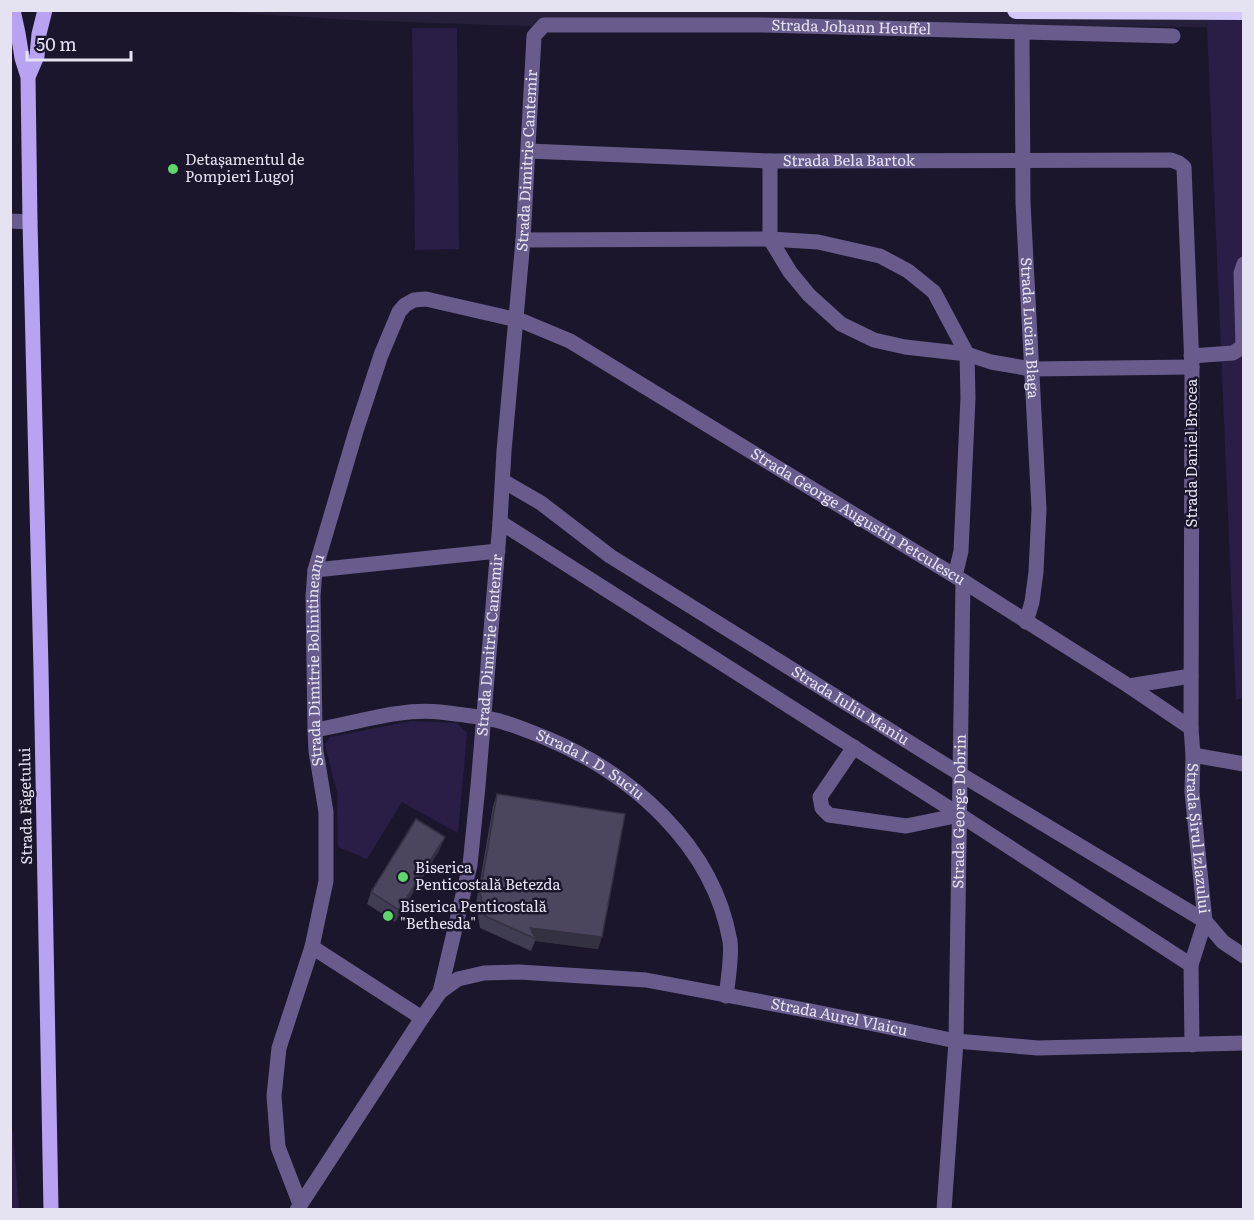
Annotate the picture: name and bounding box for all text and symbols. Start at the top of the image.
street label: Strada Johann Heuffel [771,12,932,40]
scale bar [27,24,130,62]
text: 50 m [36,30,77,57]
street label: Strada Dimitrie Cantemir [509,69,542,253]
place label: Detașamentul de Pompieri Lugoj [185,147,305,187]
street label: Strada Bela Bartok [783,148,916,171]
marker: Detașamentul de Pompieri Lugoj [166,162,180,176]
street label: Strada Lucian Blaga [1016,256,1046,400]
street label: Strada Daniel Brocea [1179,378,1202,527]
street label: Strada George Augustin Petculescu [747,441,971,590]
street label: Strada Dimitrie Bolinitineanu [300,550,329,768]
street label: Strada Dimitrie Cantemir [469,553,507,737]
street label: Strada Iuliu Maniu [788,659,915,750]
street label: Strada I. D. Suciu [533,722,651,805]
street label: Strada George Dobrin [945,734,971,889]
street label: Strada Făgetului [12,747,37,865]
street label: Strada Șirul Izlazului [1182,763,1217,915]
place label: Biserica Penticostală Betezda [415,855,562,895]
marker: Biserica Penticostală Betezda [396,870,410,884]
place label: Biserica Penticostală "Bethesda" [400,894,548,934]
marker: Biserica Penticostală "Bethesda" [381,909,395,923]
street label: Strada Aurel Vlaicu [769,991,910,1041]

